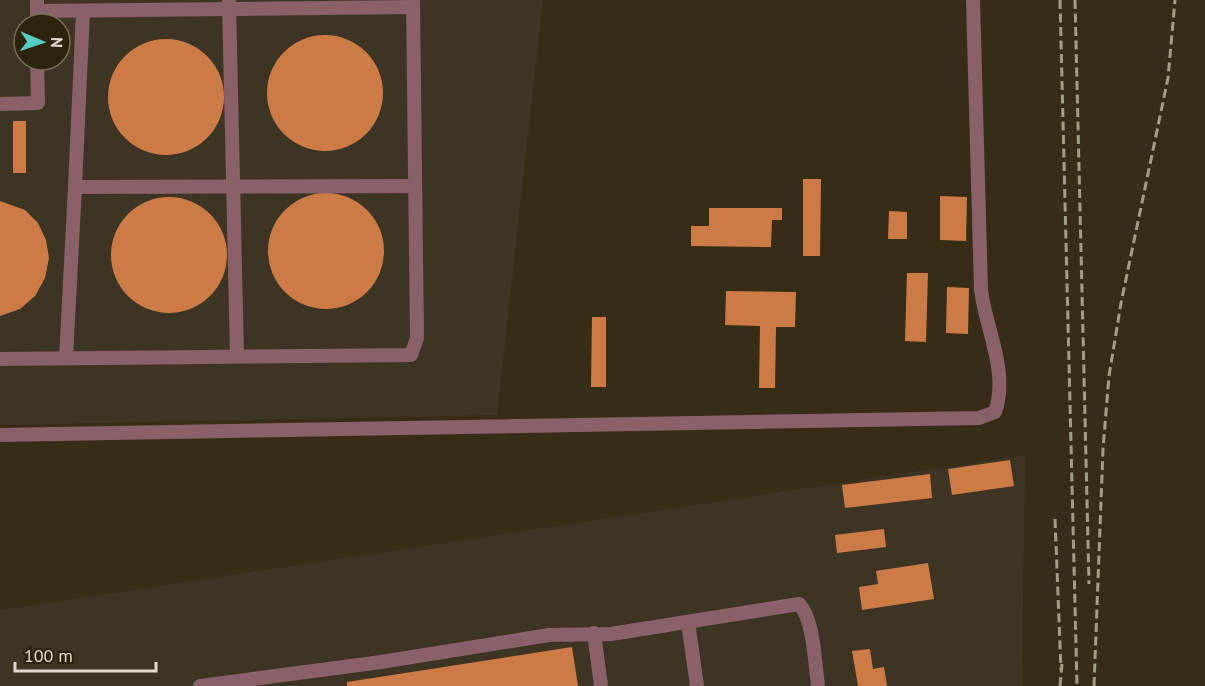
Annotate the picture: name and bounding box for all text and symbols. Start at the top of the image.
north arrow [12,12,72,72]
text: N [47,37,67,48]
scale bar [15,635,156,673]
text: 100 m [24,644,73,667]

